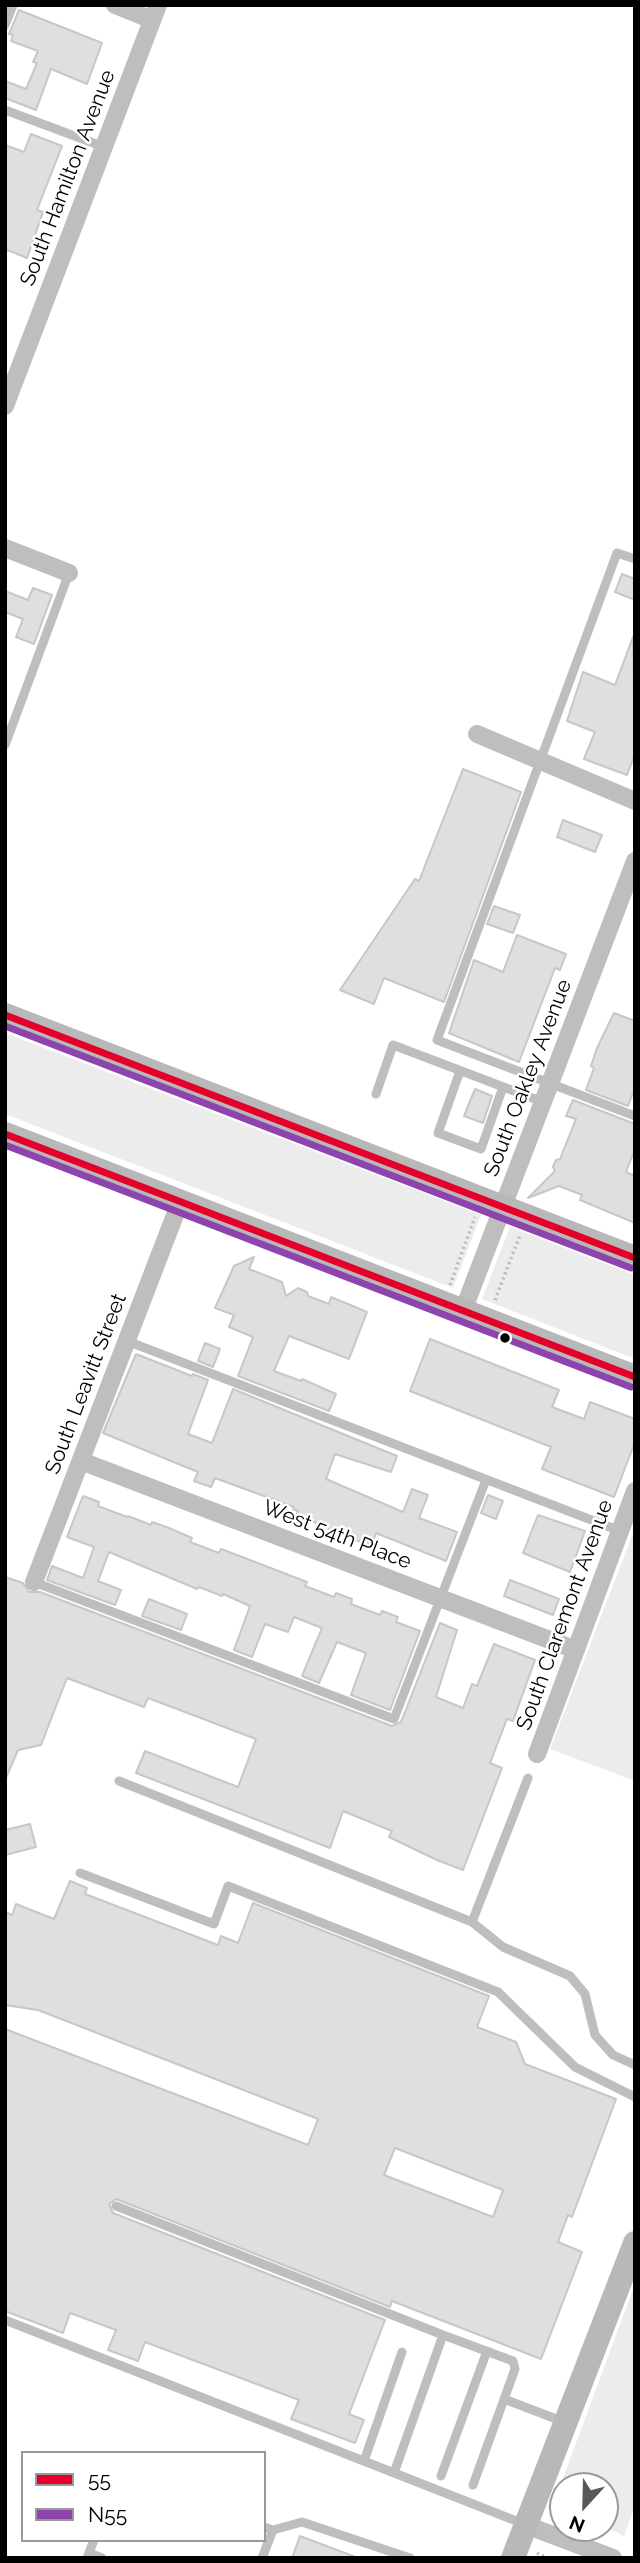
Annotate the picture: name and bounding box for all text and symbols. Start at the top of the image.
street label: South Hamilton Avenue [15,66,121,290]
street label: South Oakley Avenue [479,976,577,1180]
street label: South Leavitt Street [40,1290,132,1478]
unlabelled marker [498,1331,512,1345]
street label: West 54th Place [259,1495,415,1575]
street label: South Claremont Avenue [512,1496,618,1734]
legend [21,2451,266,2542]
text: 55 [88,2467,111,2492]
north arrow [549,2472,619,2542]
text: N55 [88,2502,127,2527]
text: N [566,2512,588,2538]

